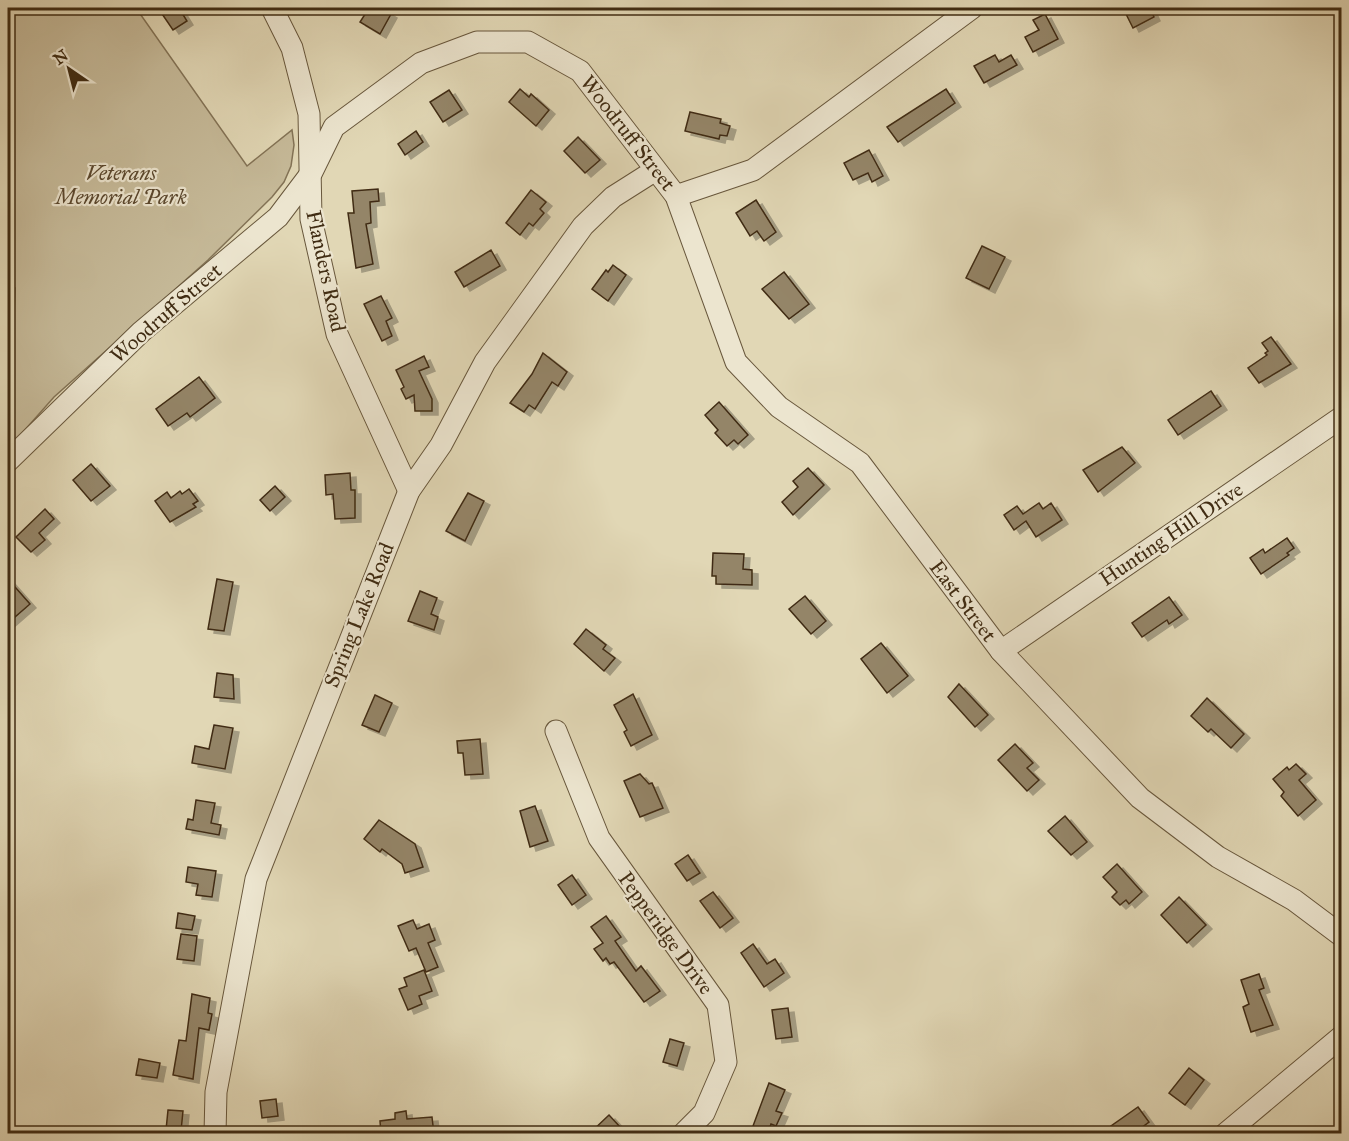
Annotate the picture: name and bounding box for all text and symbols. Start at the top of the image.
north arrow [39,39,99,99]
text: N [50,45,72,69]
street label: Woodruff Street [575,70,682,196]
park label: Veterans Memorial Park [53,160,187,210]
street label: Flanders Road [300,208,352,335]
street label: Woodruff Street [105,257,228,369]
street label: Hunting Hill Drive [1094,476,1248,592]
street label: Spring Lake Road [318,538,400,691]
street label: East Street [924,555,1003,647]
street label: Pepperidge Drive [613,866,719,1000]

